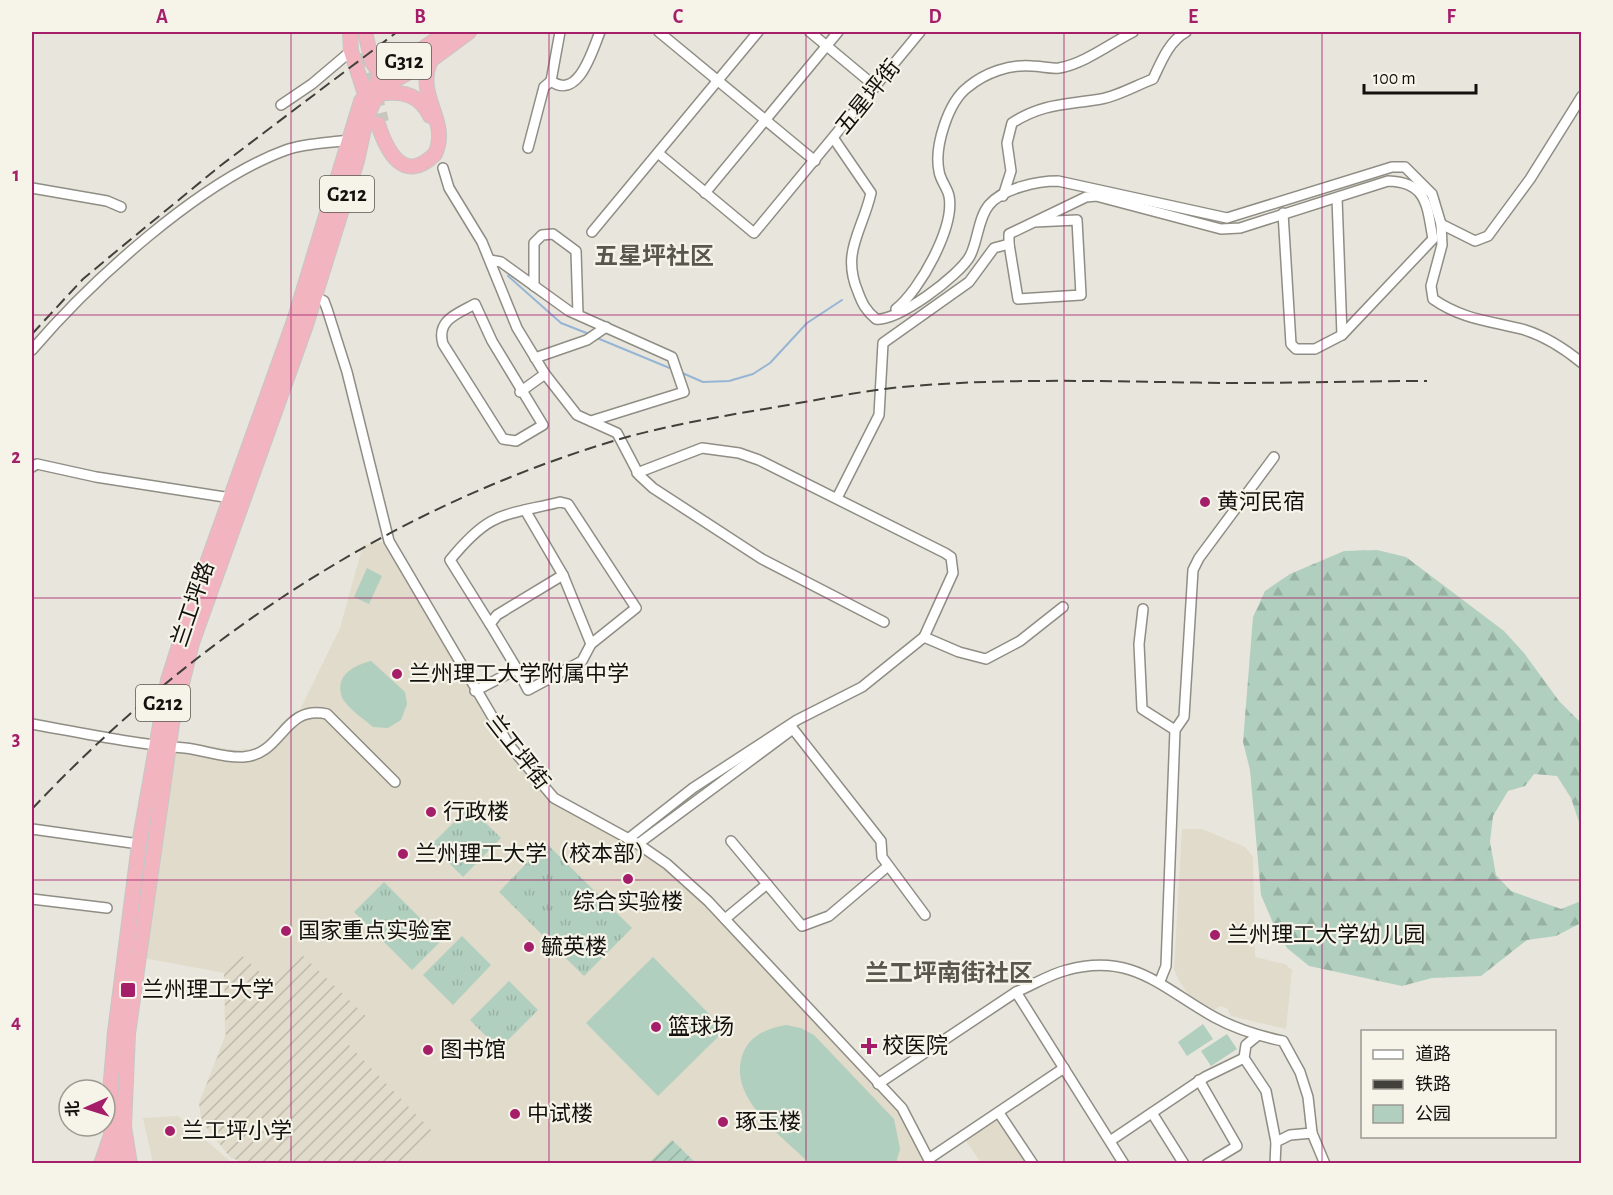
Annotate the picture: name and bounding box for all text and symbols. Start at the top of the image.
text: A [156,7,168,27]
text: B [414,7,426,27]
text: C [673,7,684,27]
text: D [928,7,942,27]
text: E [1188,7,1198,27]
text: F [1446,7,1456,27]
road number: G312 [377,43,431,79]
street label: 五星坪街 [831,55,904,138]
scale bar [1364,57,1476,95]
text: 100 m [1373,70,1416,88]
text: 1 [12,165,20,185]
road number: G212 [320,176,374,212]
district label: 五星坪社区 [594,243,714,269]
text: 2 [11,447,21,467]
place label: 黄河民宿 [1217,490,1305,513]
marker: 黄河民宿 [1198,495,1212,509]
street label: 兰工坪路 [167,558,218,649]
place label: 兰州理工大学附属中学 [409,662,629,685]
marker: 兰州理工大学附属中学 [390,667,404,681]
road number: G212 [136,685,190,721]
street label: 兰工坪街 [482,710,555,793]
text: 3 [12,729,20,749]
place label: 行政楼 [443,800,509,823]
marker: 行政楼 [424,805,438,819]
place label: 兰州理工大学（校本部） [415,842,657,865]
marker: 兰州理工大学（校本部） [396,847,410,861]
marker: 综合实验楼 [621,872,635,886]
place label: 综合实验楼 [573,890,683,913]
place label: 国家重点实验室 [298,919,452,942]
place label: 兰州理工大学幼儿园 [1227,923,1425,946]
marker: 国家重点实验室 [279,924,293,938]
marker: 兰州理工大学幼儿园 [1208,928,1222,942]
place label: 毓英楼 [541,935,607,958]
marker: 毓英楼 [522,940,536,954]
district label: 兰工坪南街社区 [865,960,1033,986]
place label: 兰州理工大学 [142,978,274,1001]
marker: 兰州理工大学 [119,981,137,999]
text: 4 [11,1012,21,1032]
place label: 篮球场 [668,1015,734,1038]
marker: 篮球场 [649,1020,663,1034]
legend [1361,1030,1556,1138]
place label: 校医院 [882,1034,948,1057]
marker: 校医院 [860,1037,878,1055]
place label: 图书馆 [440,1038,506,1061]
marker: 图书馆 [421,1043,435,1057]
text: 道路 [1415,1044,1451,1064]
text: 铁路 [1415,1074,1451,1094]
north arrow [57,1078,117,1138]
text: 北 [64,1100,81,1117]
place label: 中试楼 [527,1102,593,1125]
text: 公园 [1415,1105,1451,1124]
marker: 中试楼 [508,1107,522,1121]
place label: 琢玉楼 [735,1110,801,1133]
marker: 琢玉楼 [716,1115,730,1129]
place label: 兰工坪小学 [182,1119,292,1142]
marker: 兰工坪小学 [163,1124,177,1138]

